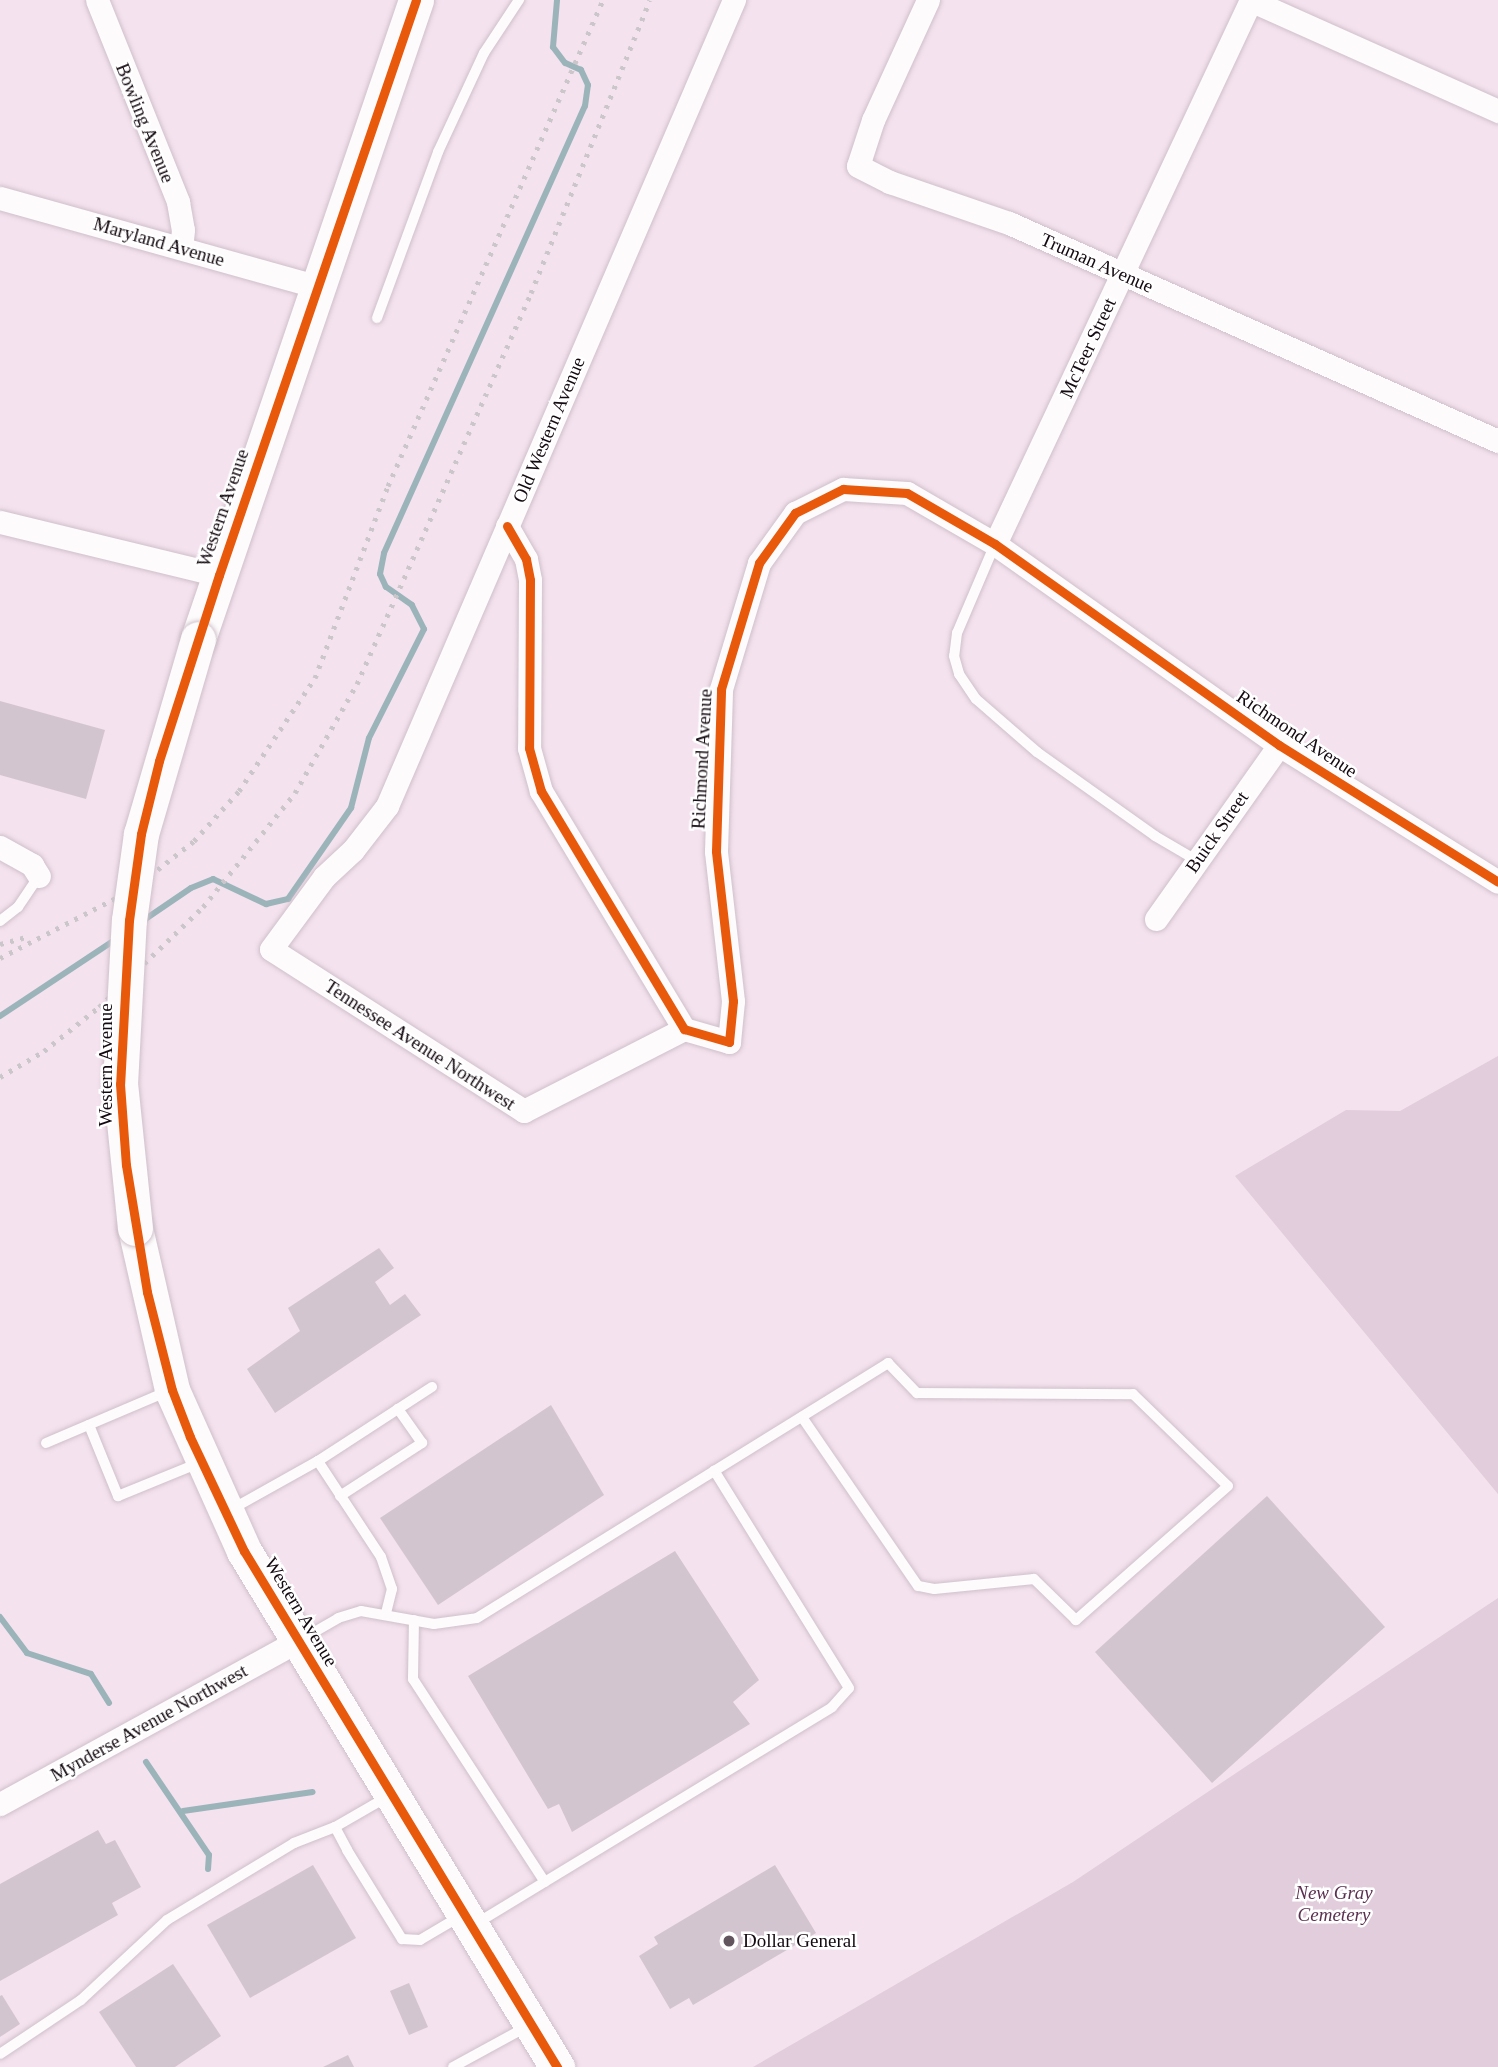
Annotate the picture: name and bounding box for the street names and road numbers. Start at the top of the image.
street label: Bowling Avenue [110,59,180,187]
street label: Maryland Avenue [90,212,228,272]
street label: Truman Avenue [1037,228,1157,298]
street label: McTeer Street [1055,294,1121,402]
street label: Old Western Avenue [508,353,590,507]
street label: Western Avenue [192,446,254,570]
street label: Richmond Avenue [1232,685,1362,783]
street label: Richmond Avenue [687,688,717,830]
street label: Buick Street [1181,787,1253,877]
street label: Tennessee Avenue Northwest [320,974,520,1116]
street label: Western Avenue [95,1003,117,1127]
street label: Western Avenue [259,1553,343,1671]
street label: Mynderse Avenue Northwest [46,1659,252,1787]

